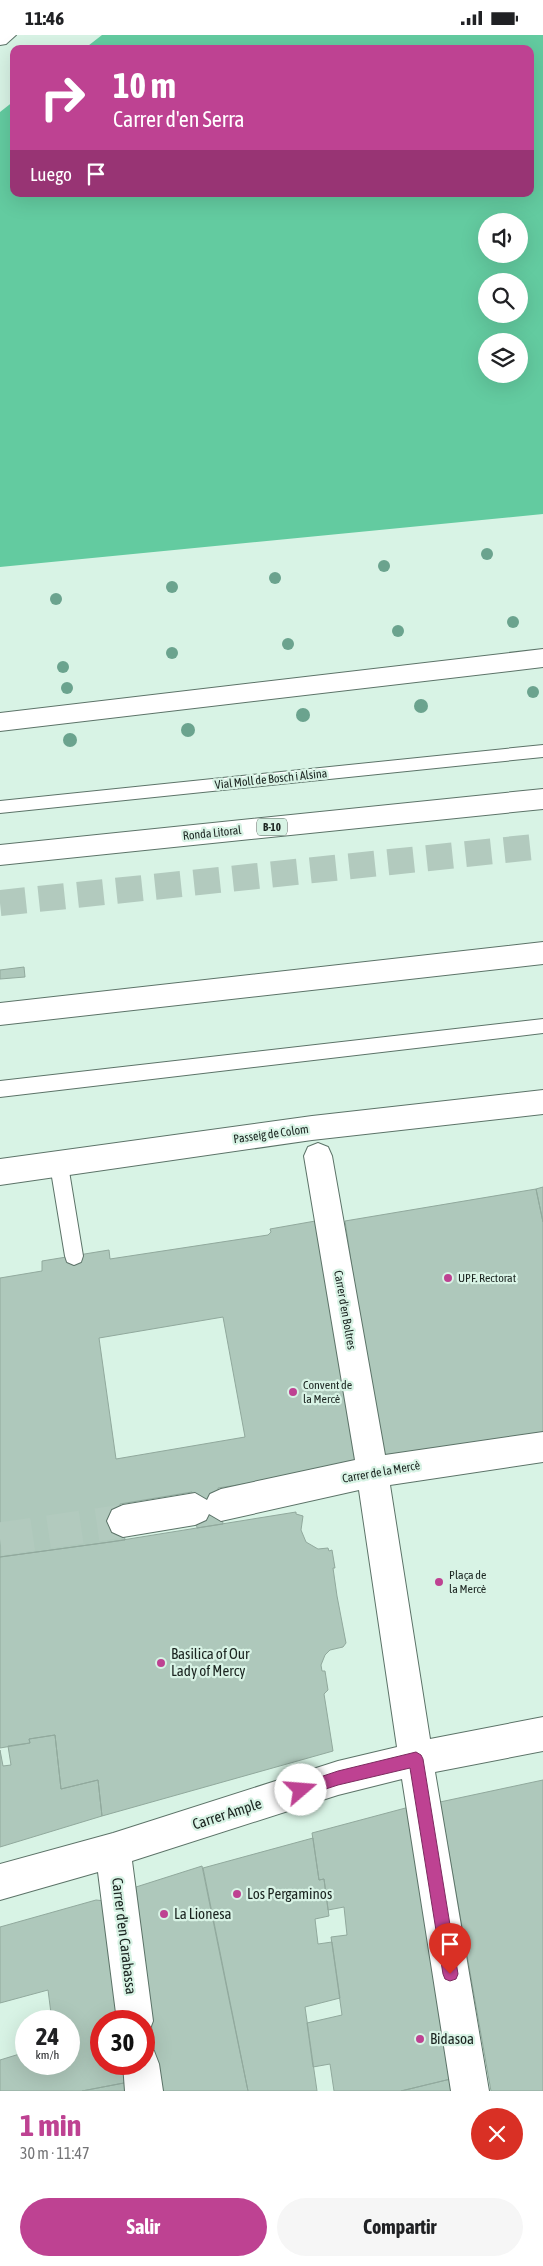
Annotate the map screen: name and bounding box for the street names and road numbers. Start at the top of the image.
street label: Vial Moll de Bosch i Alsina [214,766,328,792]
road number: B-10 [257,819,287,835]
street label: Ronda Litoral [182,823,243,843]
street label: Passeig de Colom [232,1122,310,1146]
street label: Carrer d'en Boltres [331,1269,359,1351]
street label: Carrer de la Mercè [341,1458,421,1486]
street label: Carrer Ample [190,1794,264,1833]
street label: Carrer d'en Carabassa [109,1877,140,1995]

